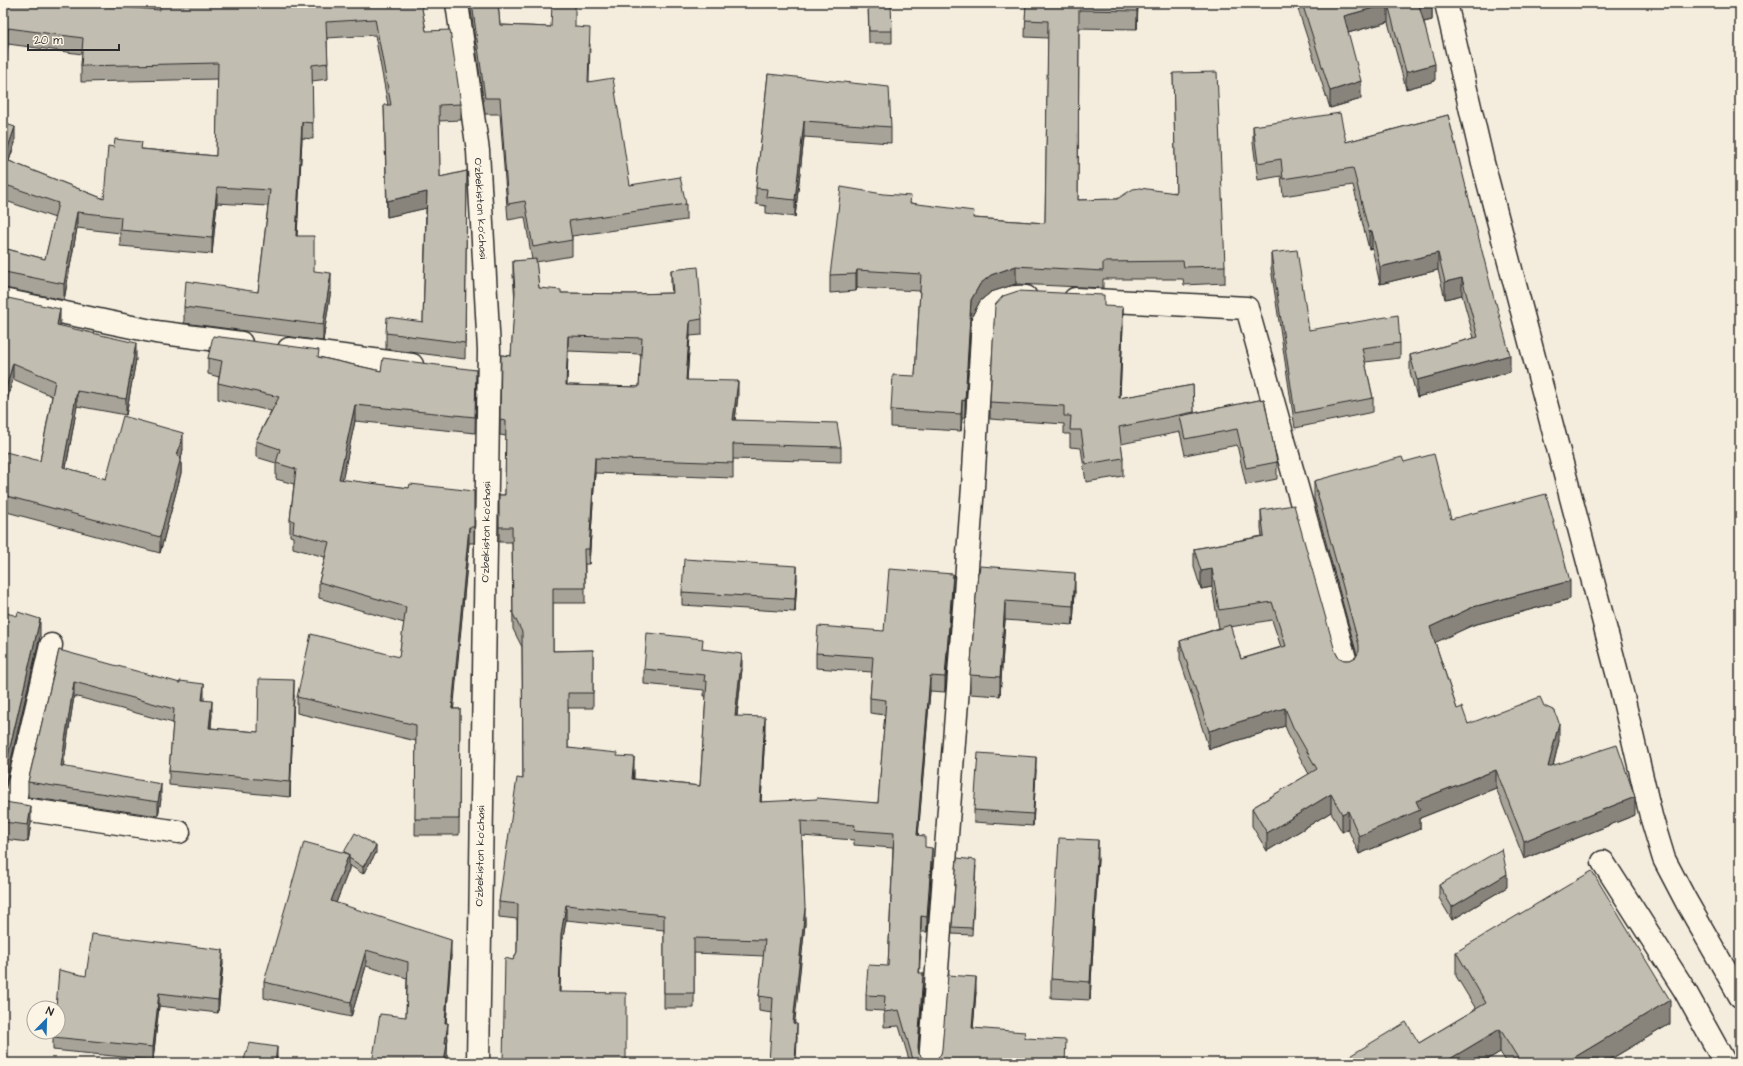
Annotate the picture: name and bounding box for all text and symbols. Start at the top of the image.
scale bar [28,26,119,52]
text: 20 m [34,32,63,49]
street label: O'zbekiston ko'chasi [471,157,491,260]
street label: O'zbekiston ko'chasi [478,481,494,583]
street label: O'zbekiston ko'chasi [472,805,488,907]
north arrow [26,1000,66,1040]
text: N [44,1003,56,1020]

